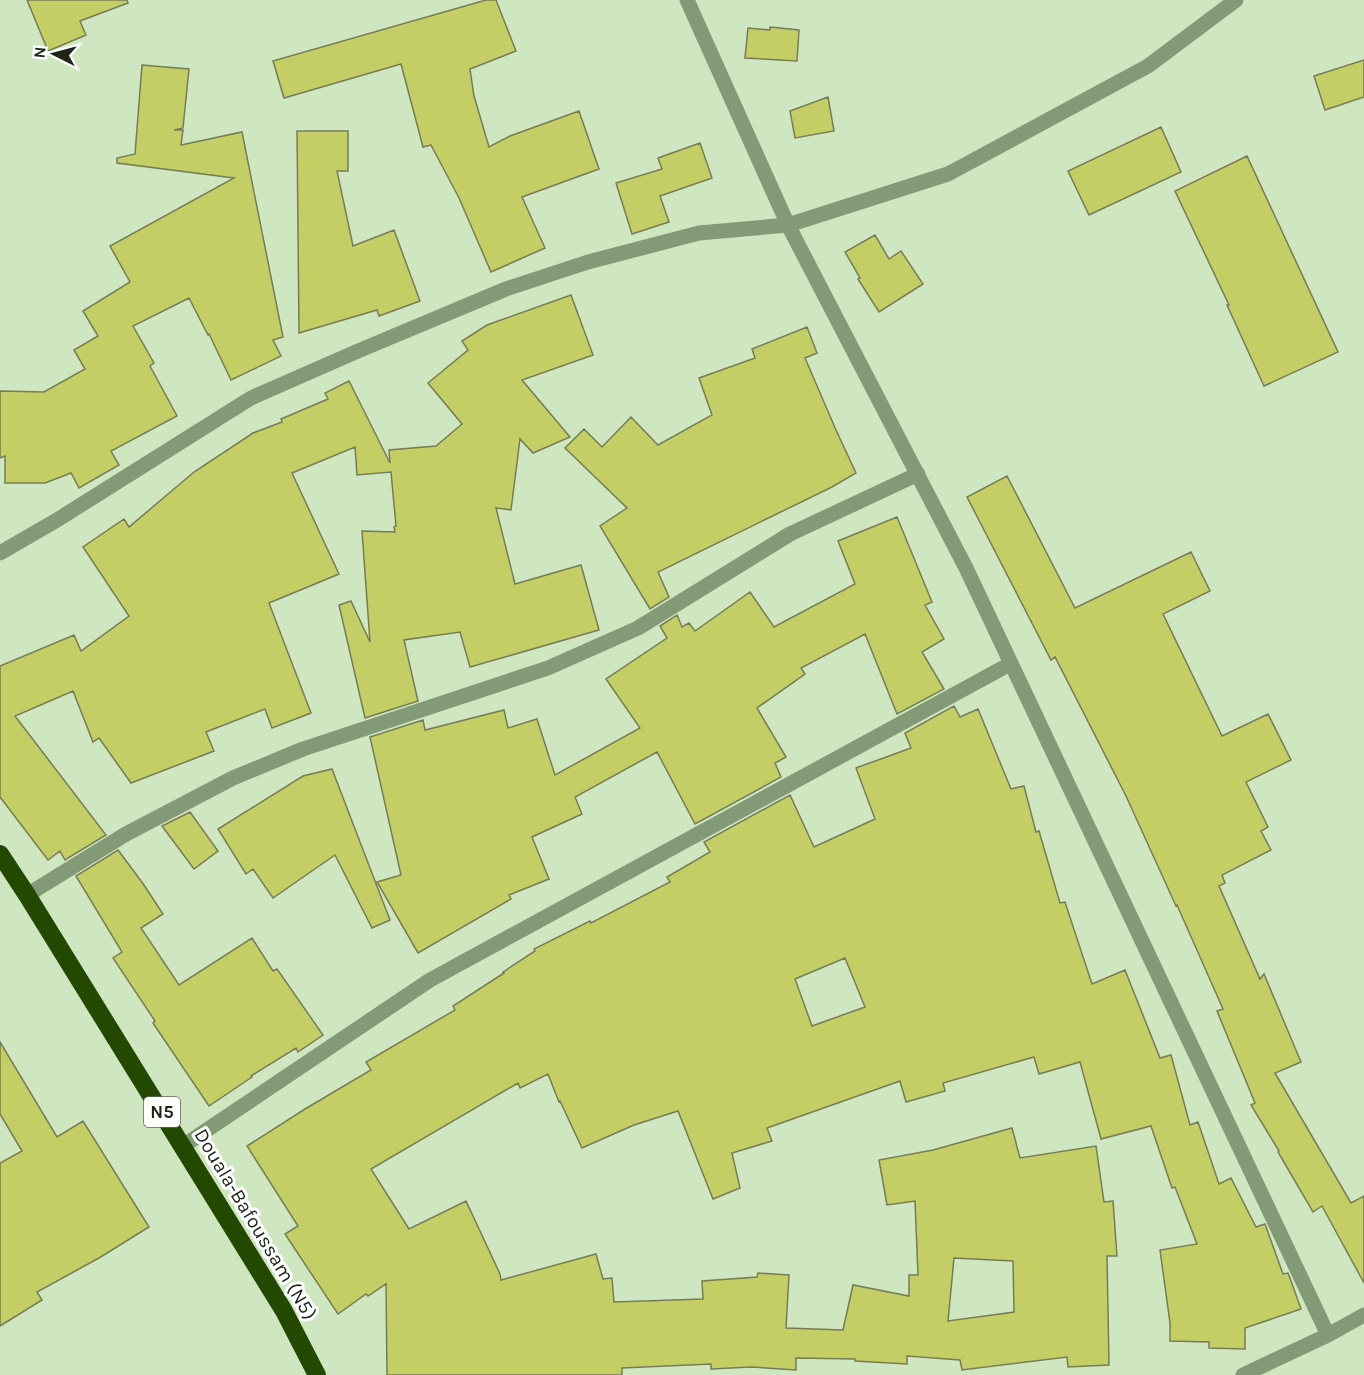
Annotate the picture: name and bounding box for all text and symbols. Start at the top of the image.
north arrow [24,24,84,84]
text: N [30,46,50,59]
road number: N5 [144,1097,180,1127]
street label: Douala-Bafoussam (N5) [189,1125,322,1324]

